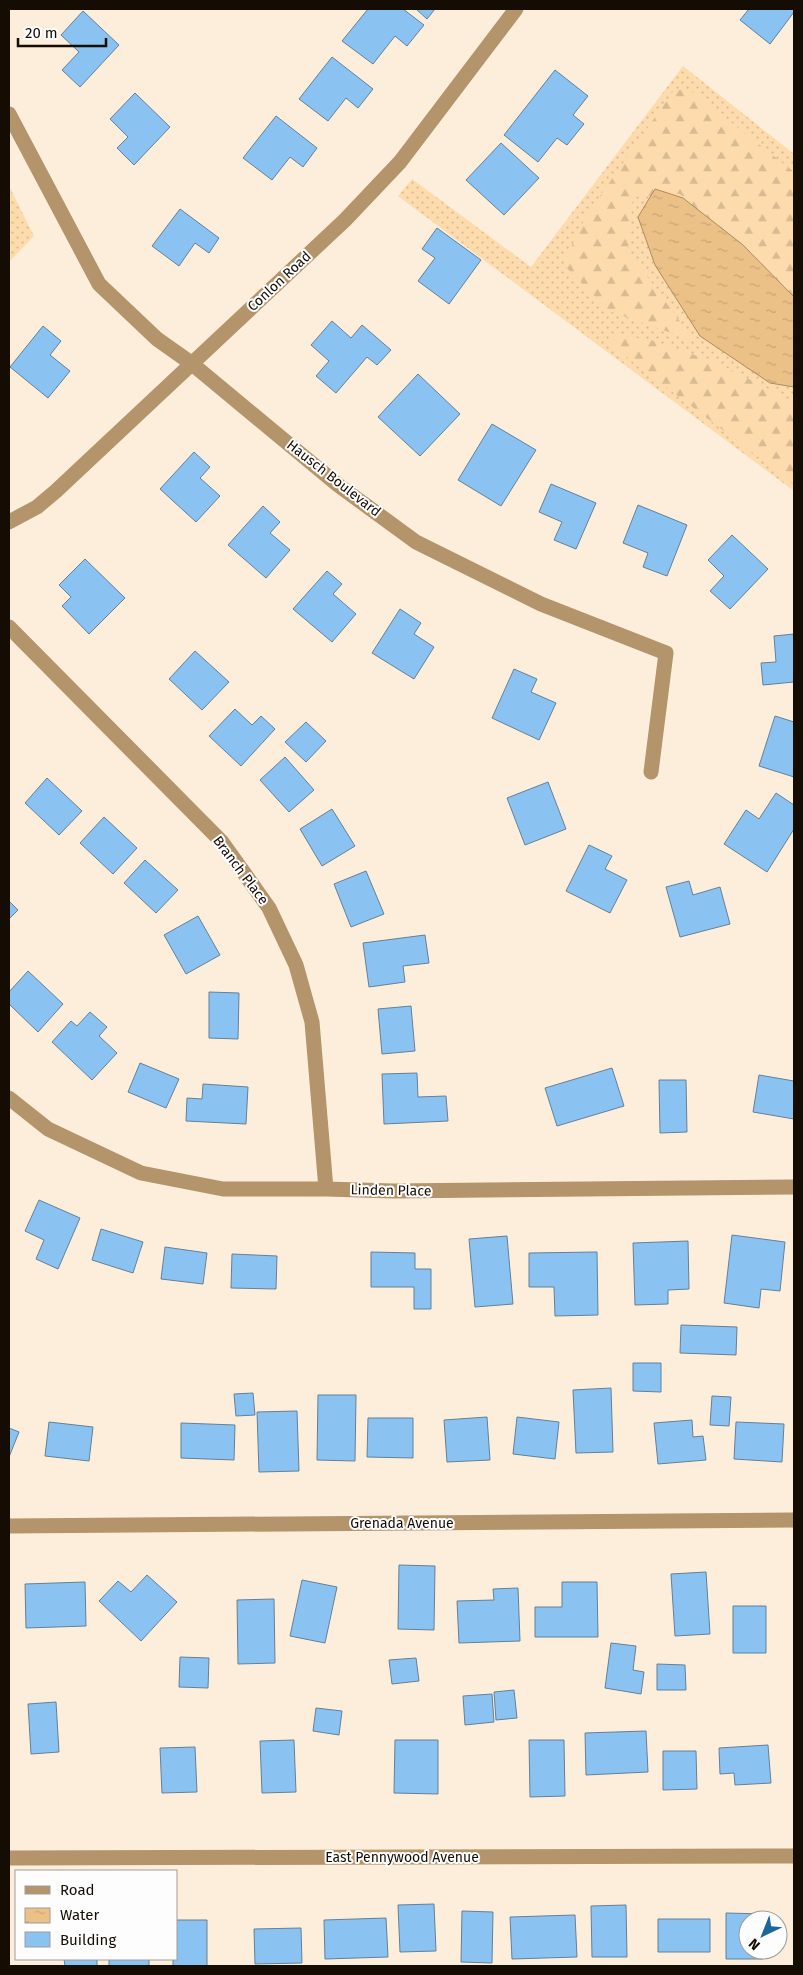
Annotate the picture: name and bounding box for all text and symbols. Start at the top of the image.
scale bar [18,15,105,47]
text: 20 m [25,24,58,42]
street label: Conlon Road [244,248,315,315]
street label: Hausch Boulevard [283,436,384,520]
street label: Branch Place [209,833,272,908]
street label: Linden Place [350,1181,432,1200]
street label: Grenada Avenue [350,1515,454,1532]
street label: East Pennywood Avenue [325,1849,479,1866]
legend [15,1870,178,1960]
text: Road [60,1881,95,1899]
text: Water [60,1906,99,1924]
north arrow [738,1910,788,1960]
text: Building [60,1931,116,1949]
text: N [745,1935,764,1954]

